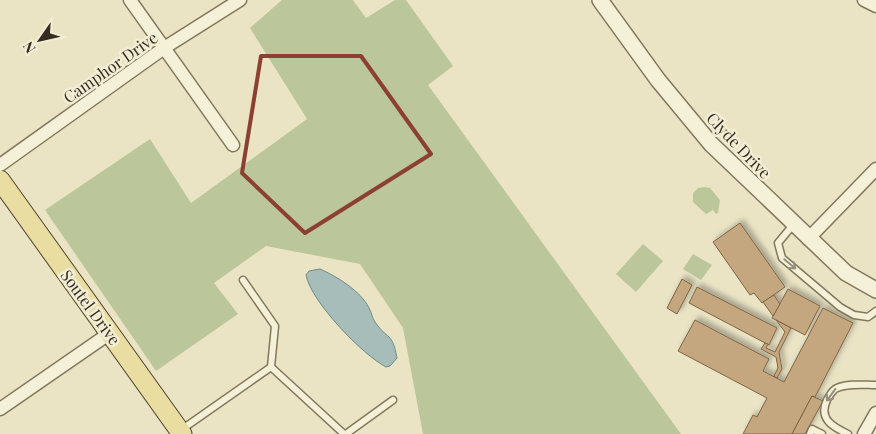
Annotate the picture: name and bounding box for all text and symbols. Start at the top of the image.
north arrow [15,15,65,65]
street label: Camphor Drive [59,27,161,107]
text: N [18,38,40,57]
street label: Clyde Drive [702,107,776,183]
one-way arrow [783,258,796,269]
street label: Soutel Drive [57,265,125,349]
one-way arrow [826,388,836,402]

